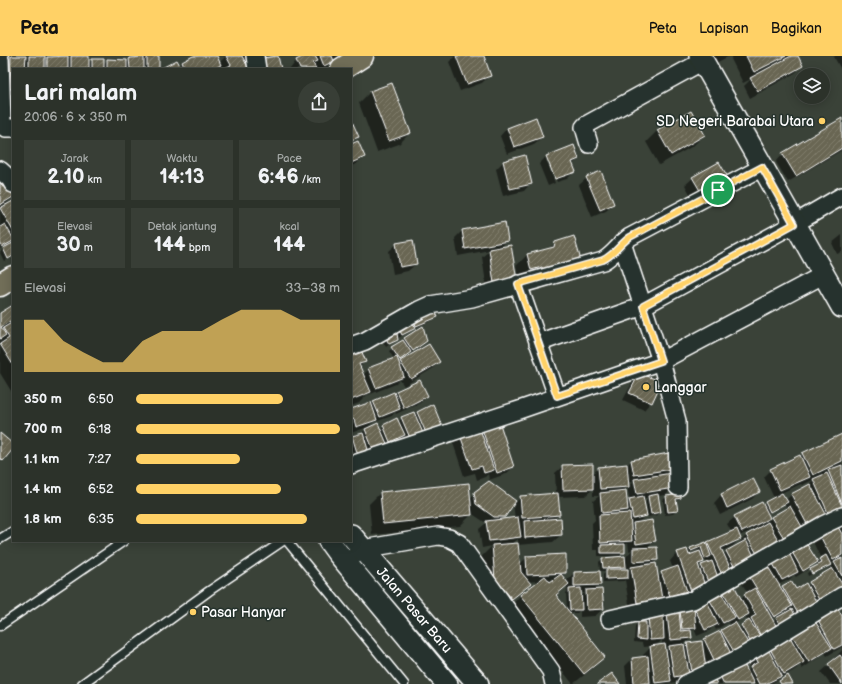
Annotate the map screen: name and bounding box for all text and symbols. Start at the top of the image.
text: Peta [20,17,59,40]
text: Peta [649,20,677,37]
text: Lapisan [699,20,749,37]
text: Bagikan [771,20,822,37]
map controls [794,68,830,104]
button: layers [794,68,830,104]
text: Lari malam [24,80,137,107]
button: share [298,81,340,123]
text: 20:06 · 6 × 350 m [24,109,127,125]
place label: SD Negeri Barabai Utara [656,113,814,130]
marker: SD Negeri Barabai Utara [817,116,827,126]
text: Jarak [61,152,88,165]
text: Waktu [167,152,197,165]
text: Pace [277,152,302,165]
text: 2.10 [47,165,85,189]
text: 14:13 [159,165,205,189]
text: 6:46 [258,165,299,189]
text: km [85,173,102,186]
text: /km [299,173,321,186]
pin [701,173,735,207]
icon: arrive [707,179,729,201]
text: Elevasi [57,220,92,233]
text: Detak jantung [147,220,217,233]
text: kcal [279,220,299,233]
text: 30 [57,233,81,257]
text: 144 [154,233,186,257]
text: 144 [273,233,305,257]
text: m [81,241,93,254]
text: bpm [186,241,210,254]
text: Elevasi [24,280,66,296]
text: 33–38 m [286,280,340,296]
place label: Langgar [654,379,708,396]
marker: Langgar [641,382,651,392]
text: 350 m [24,391,62,407]
text: 6:50 [88,391,114,407]
text: 700 m [24,421,62,437]
text: 6:18 [88,421,111,437]
text: 1.1 km [24,451,59,467]
text: 7:27 [88,451,111,467]
text: 1.4 km [24,481,61,497]
text: 6:52 [88,481,114,497]
text: 1.8 km [24,511,62,527]
text: 6:35 [88,511,114,527]
street label: Jalan Pasar Baru [373,563,456,656]
place label: Pasar Hanyar [201,604,287,621]
marker: Pasar Hanyar [188,607,198,617]

